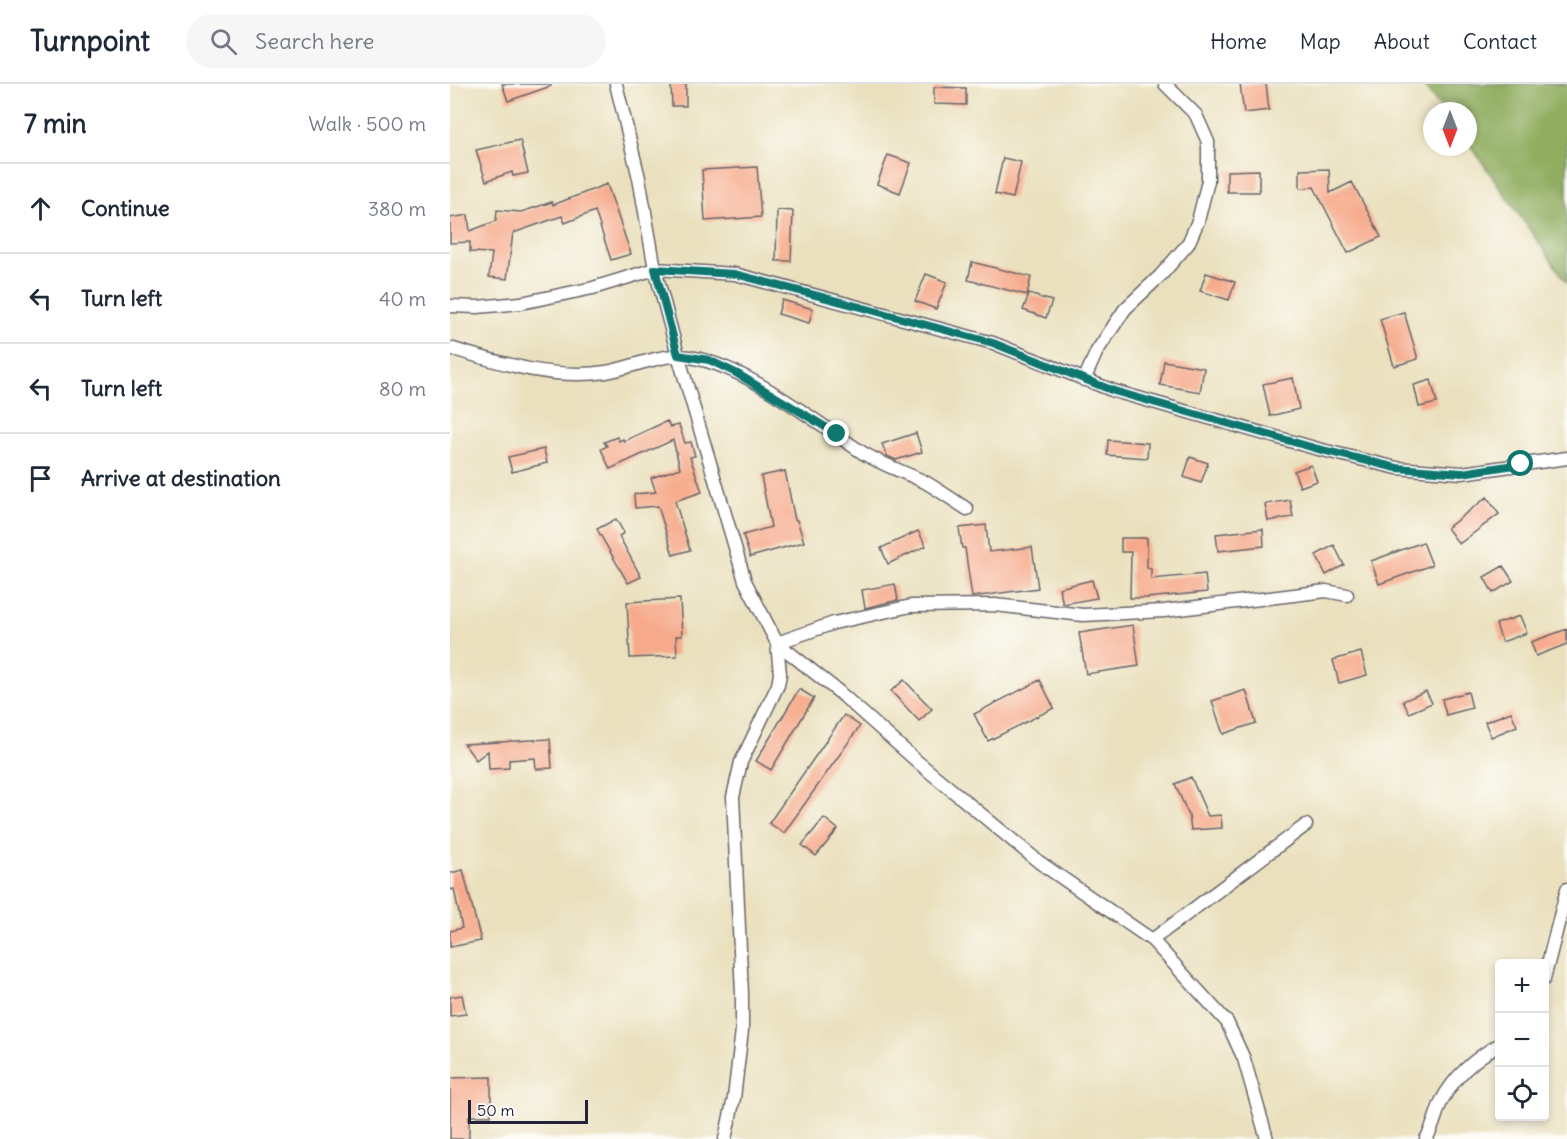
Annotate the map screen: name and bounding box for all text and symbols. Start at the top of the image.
search box [186,14,606,68]
text: Turnpoint [30,23,150,59]
icon: search [207,25,240,58]
text: Search here [255,27,374,55]
text: Home [1210,28,1267,55]
text: Map [1300,28,1341,55]
text: About [1374,28,1430,55]
text: Contact [1463,28,1537,55]
north arrow [1423,102,1477,156]
text: 7 min [24,107,87,140]
text: Walk · 500 m [308,111,426,136]
icon: ahead [24,192,57,225]
text: Continue [81,194,170,222]
text: 380 m [368,196,426,221]
icon: left [24,282,57,315]
text: Turn left [81,284,162,312]
text: 40 m [379,286,426,311]
icon: left [24,372,57,405]
text: Turn left [81,374,162,402]
text: 80 m [379,376,426,401]
route end [823,420,849,446]
route start [1507,450,1533,476]
icon: arrive [24,462,57,495]
text: Arrive at destination [81,464,281,492]
map controls [1495,959,1549,1121]
button: + [1495,959,1549,1013]
button: − [1495,1013,1549,1067]
button: locate [1495,1067,1549,1121]
scale bar [468,1097,588,1124]
text: 50 m [477,1100,515,1120]

